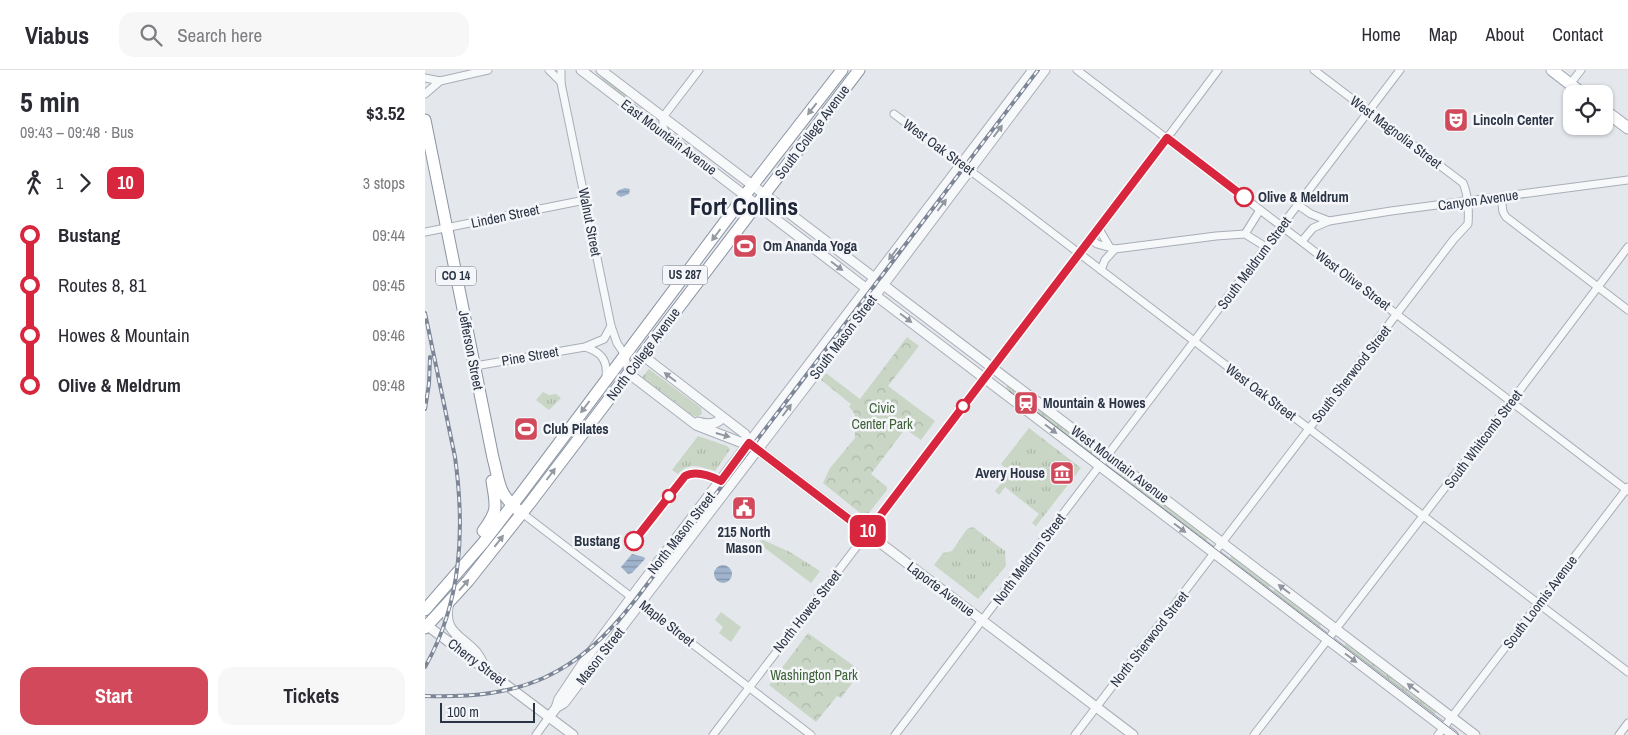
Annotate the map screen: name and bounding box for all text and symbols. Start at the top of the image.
search box [119,12,469,57]
text: Viabus [25,19,89,51]
icon: search [137,21,165,49]
text: Search here [177,22,262,48]
text: Home [1361,22,1401,47]
text: Map [1429,22,1458,47]
text: About [1486,22,1524,47]
text: Contact [1552,22,1603,47]
street label: South College Avenue [771,81,853,183]
text: 5 min [20,83,80,121]
map controls [1563,85,1613,135]
button: locate [1563,85,1613,135]
street label: West Magnolia Street [1347,92,1445,172]
street label: East Mountain Avenue [618,95,720,179]
text: $3.52 [366,100,405,126]
one-way arrow [807,102,818,115]
theatre icon: Lincoln Center [1443,107,1469,133]
place label: Lincoln Center [1473,111,1554,129]
street label: West Oak Street [900,115,978,179]
text: 09:43 – 09:48 · Bus [20,121,134,143]
one-way arrow [993,125,1004,138]
icon: walk [20,169,48,197]
icon: forward [71,169,99,197]
text: 10 [117,170,134,195]
text: 1 [56,172,63,194]
text: 3 stops [363,172,405,194]
street label: Canyon Avenue [1437,185,1519,215]
street label: Walnut Street [575,186,605,258]
marker: Olive & Meldrum [1234,187,1254,207]
place label: Olive & Meldrum [1258,188,1349,206]
district label: Fort Collins [690,190,798,222]
one-way arrow [937,198,947,212]
street label: Linden Street [469,200,541,232]
street label: South Meldrum Street [1213,213,1295,313]
text: Bustang [58,222,120,248]
text: 09:44 [372,224,405,246]
one-way arrow [711,228,722,241]
sports icon: Om Ananda Yoga [732,233,758,259]
place label: Om Ananda Yoga [763,237,858,255]
street label: West Olive Street [1312,246,1394,314]
one-way arrow [888,247,899,260]
one-way arrow [830,261,843,272]
road number: US 287 [663,266,707,284]
road number: CO 14 [436,267,476,286]
text: Routes 8, 81 [58,272,146,298]
text: 09:45 [372,274,405,296]
street label: South Mason Street [805,291,881,383]
street label: North College Avenue [602,304,684,404]
street label: Jefferson Street [454,309,488,391]
one-way arrow [899,313,912,324]
text: Howes & Mountain [58,322,190,348]
street label: South Sherwood Street [1307,322,1395,426]
text: 09:46 [372,324,405,346]
street label: Pine Street [500,342,560,370]
street label: West Oak Street [1222,360,1300,424]
text: Olive & Meldrum [58,372,181,398]
one-way arrow [663,372,677,382]
text: 09:48 [372,374,405,396]
street label: South Whitcomb Street [1440,386,1526,492]
station icon: Mountain & Howes [1013,390,1039,416]
place label: Mountain & Howes [1043,394,1146,412]
park label: Civic Center Park [851,399,913,433]
unlabelled marker [956,399,970,413]
one-way arrow [580,400,590,414]
one-way arrow [781,404,792,417]
sports icon: Club Pilates [513,416,539,442]
place label: Club Pilates [543,420,609,438]
street label: West Mountain Avenue [1067,421,1173,507]
one-way arrow [1044,424,1058,434]
one-way arrow [715,432,730,440]
museum icon: Avery House [1049,460,1075,486]
place label: Avery House [975,464,1045,482]
one-way arrow [546,468,557,481]
street label: North Mason Street [643,488,719,578]
unlabelled marker [662,489,676,503]
public building icon: 215 North Mason [731,495,757,521]
street label: North Meldrum Street [989,510,1069,608]
line badge: 10 [845,515,891,547]
text: 10 [860,518,876,543]
one-way arrow [1173,522,1186,533]
place label: 215 North Mason [718,523,770,557]
marker: Bustang [624,531,644,551]
place label: Bustang [574,532,620,550]
one-way arrow [494,535,505,548]
street label: South Loomis Avenue [1499,552,1581,652]
street label: Laporte Avenue [904,558,978,620]
street label: North Howes Street [769,566,845,656]
one-way arrow [459,578,470,591]
one-way arrow [1277,584,1291,594]
street label: North Sherwood Street [1106,587,1192,691]
street label: Maple Street [636,596,698,650]
street label: Mason Street [572,624,628,688]
street label: Cherry Street [444,634,510,690]
one-way arrow [1344,653,1358,663]
park label: Washington Park [770,666,858,684]
button: Start [20,667,208,725]
button: Tickets [218,667,405,725]
one-way arrow [1407,682,1420,693]
scale bar [440,700,535,723]
text: 100 m [447,703,479,721]

